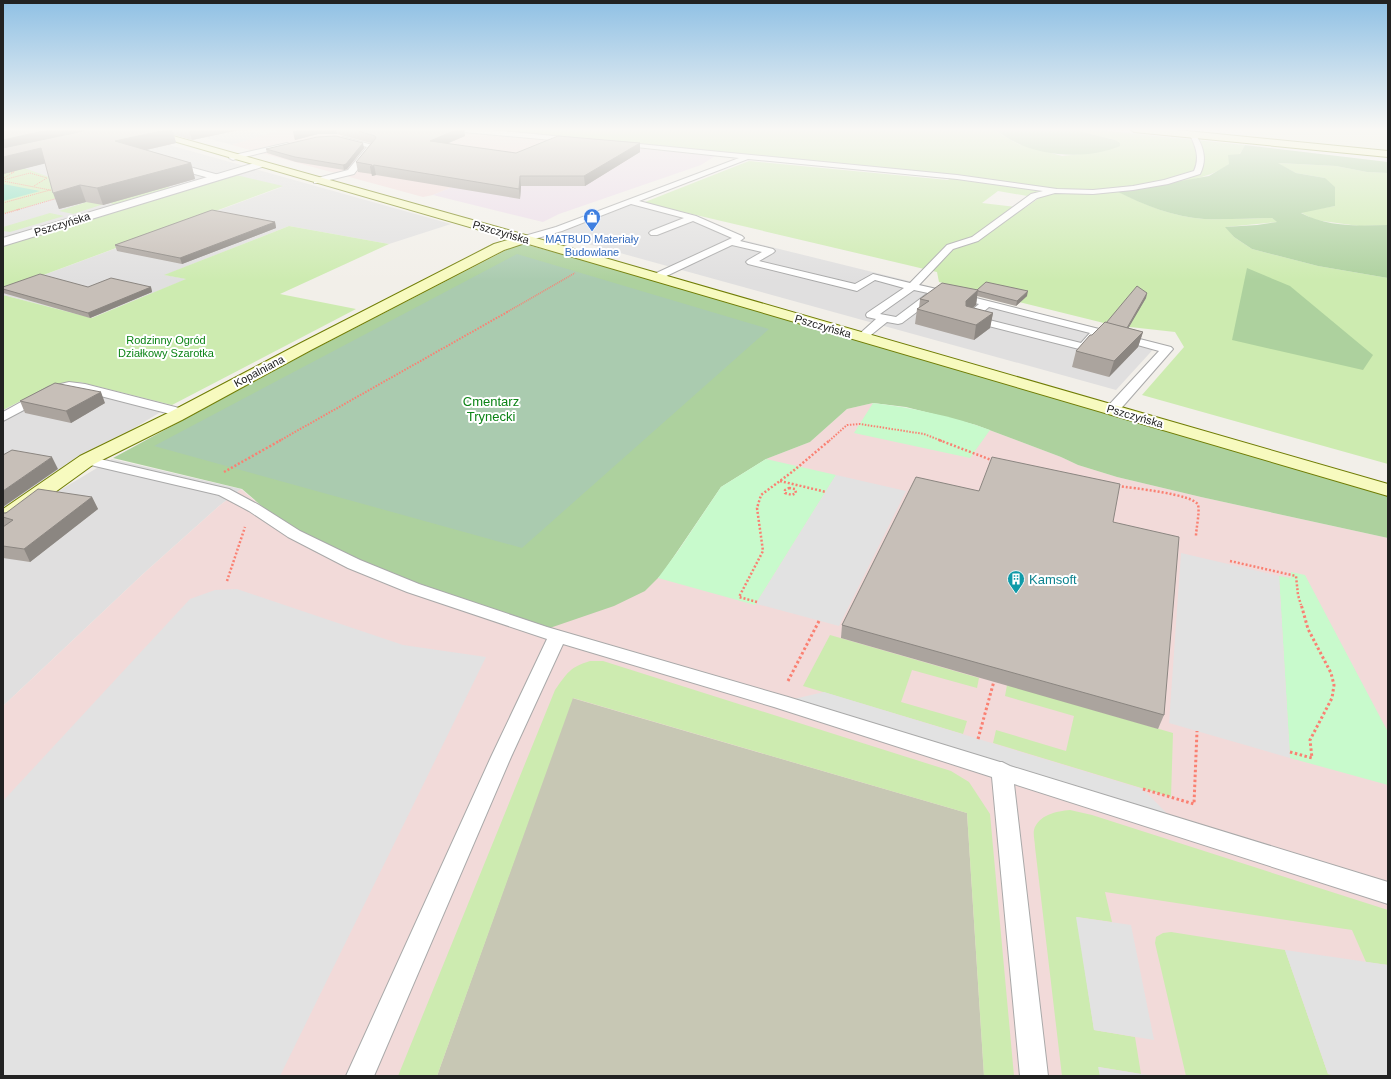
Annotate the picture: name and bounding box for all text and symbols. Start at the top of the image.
shop icon: MATBUD Materiały Budowlane [582,207,602,232]
street label: Pszczyńska [32,210,92,238]
street label: Pszczyńska [471,218,531,246]
place label: MATBUD Materiały Budowlane [545,233,639,258]
street label: Pszczyńska [793,312,853,340]
park label: Rodzinny Ogród Działkowy Szarotka [118,334,215,359]
street label: Kopalniana [232,352,287,389]
park label: Cmentarz Trynecki [463,394,519,424]
street label: Pszczyńska [1105,402,1165,430]
building icon: Kamsoft [1006,569,1026,594]
place label: Kamsoft [1029,572,1077,587]

